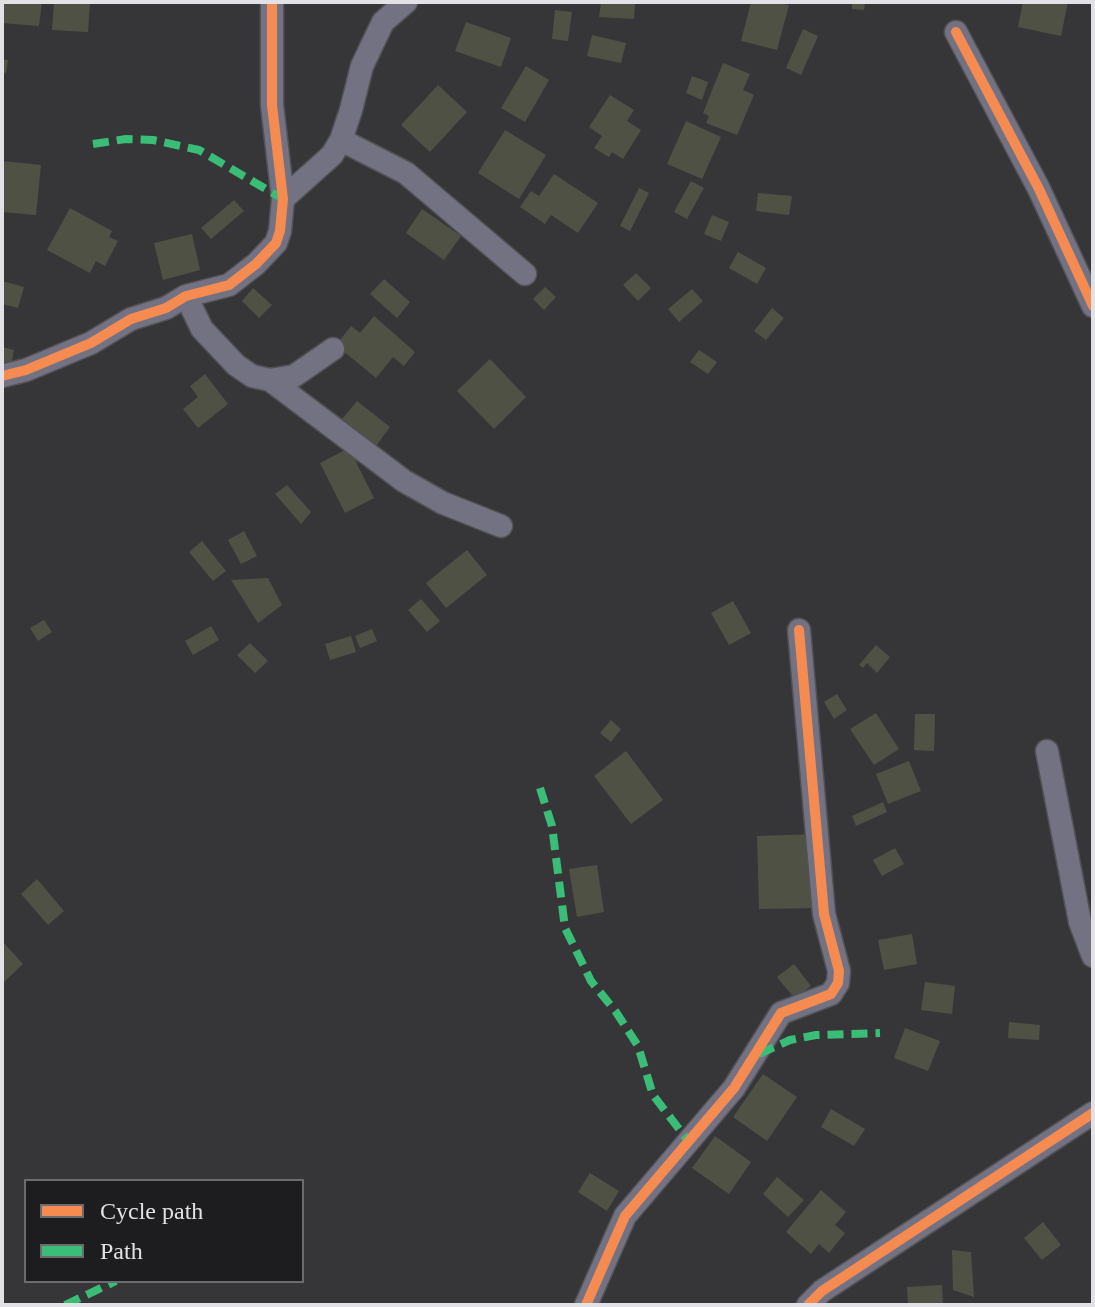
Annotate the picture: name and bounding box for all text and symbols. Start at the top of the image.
legend [24,1179,304,1283]
text: Cycle path [100,1198,203,1224]
text: Path [100,1238,143,1264]

